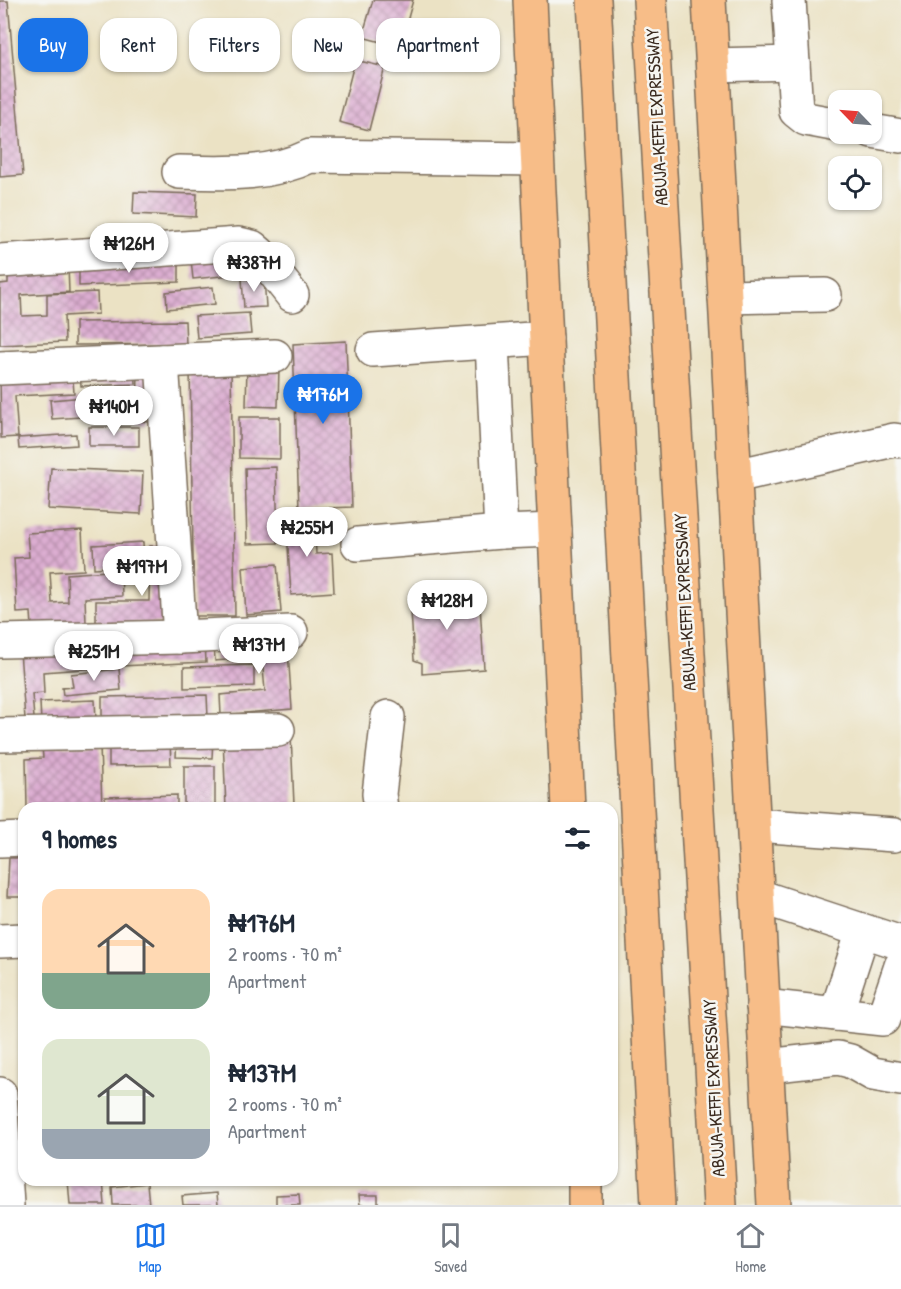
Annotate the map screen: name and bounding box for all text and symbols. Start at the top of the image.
chip: Buy [18,18,88,72]
chip: Rent [100,18,177,72]
chip: Filters [189,18,280,72]
chip: New [292,18,364,72]
chip: Apartment [376,18,500,72]
street label: ABUJA-KEFFI EXPRESSWAY [639,28,674,206]
north arrow [828,90,882,144]
map controls [828,90,882,210]
button: locate [828,156,882,210]
pin: ₦126M [87,223,171,274]
text: ₦126M [104,229,154,256]
pin: ₦387M [212,242,296,293]
text: ₦387M [227,248,281,275]
pin: ₦176M [281,374,365,425]
text: ₦176M [297,380,349,407]
pin: ₦140M [72,386,156,437]
text: ₦140M [89,392,139,419]
pin: ₦255M [265,507,349,558]
text: ₦255M [281,513,333,540]
street label: ABUJA-KEFFI EXPRESSWAY [667,513,702,691]
pin: ₦197M [100,546,184,597]
text: ₦197M [117,552,167,579]
pin: ₦128M [405,580,489,631]
text: ₦128M [421,586,473,613]
pin: ₦137M [217,624,301,675]
text: ₦137M [233,630,285,657]
pin: ₦251M [52,631,136,682]
text: ₦251M [68,637,120,664]
text: 9 homes [42,821,117,856]
icon: filters [561,822,594,855]
text: ₦176M [228,905,295,940]
icon: home [90,913,162,985]
text: 2 rooms · 70 m² [228,940,342,967]
text: Apartment [228,967,306,994]
street label: ABUJA-KEFFI EXPRESSWAY [696,999,731,1177]
text: ₦137M [228,1055,296,1090]
icon: home [90,1063,162,1135]
text: 2 rooms · 70 m² [228,1090,342,1117]
text: Apartment [228,1117,306,1144]
tab: Map [134,1219,167,1277]
tab: Saved [434,1219,467,1277]
tab: Home [734,1219,767,1277]

